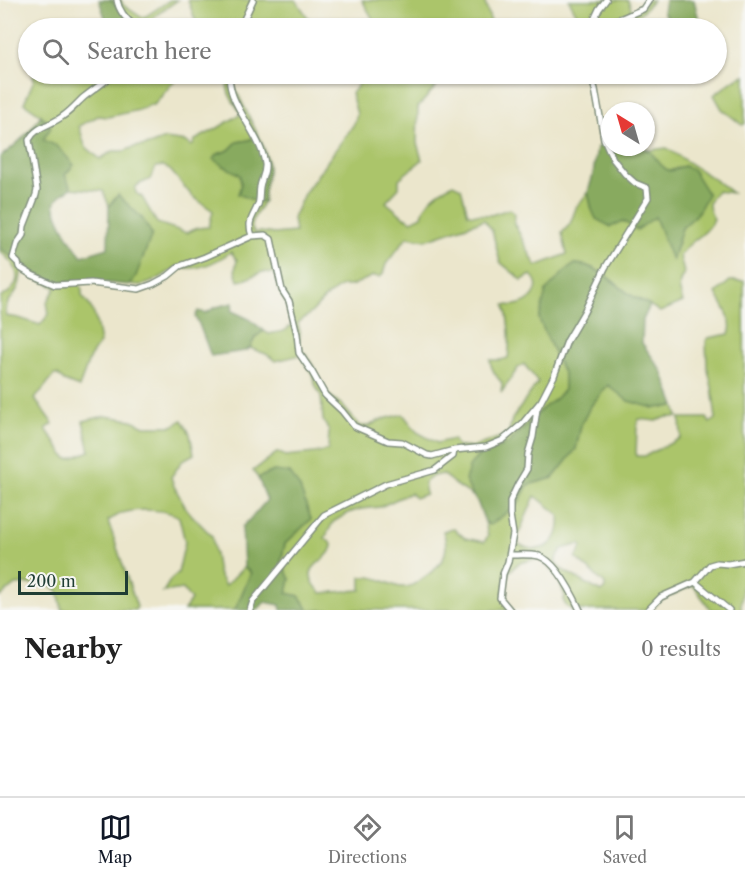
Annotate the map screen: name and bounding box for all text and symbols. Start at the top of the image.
search box [18,18,727,84]
icon: search [39,35,72,68]
text: Search here [87,38,212,65]
north arrow [601,102,655,156]
scale bar [18,568,128,596]
text: 200 m [27,571,76,591]
text: Nearby [24,633,122,665]
text: 0 results [641,637,721,661]
tab: Map [98,811,132,867]
tab: Directions [328,811,407,867]
tab: Saved [603,811,647,867]

